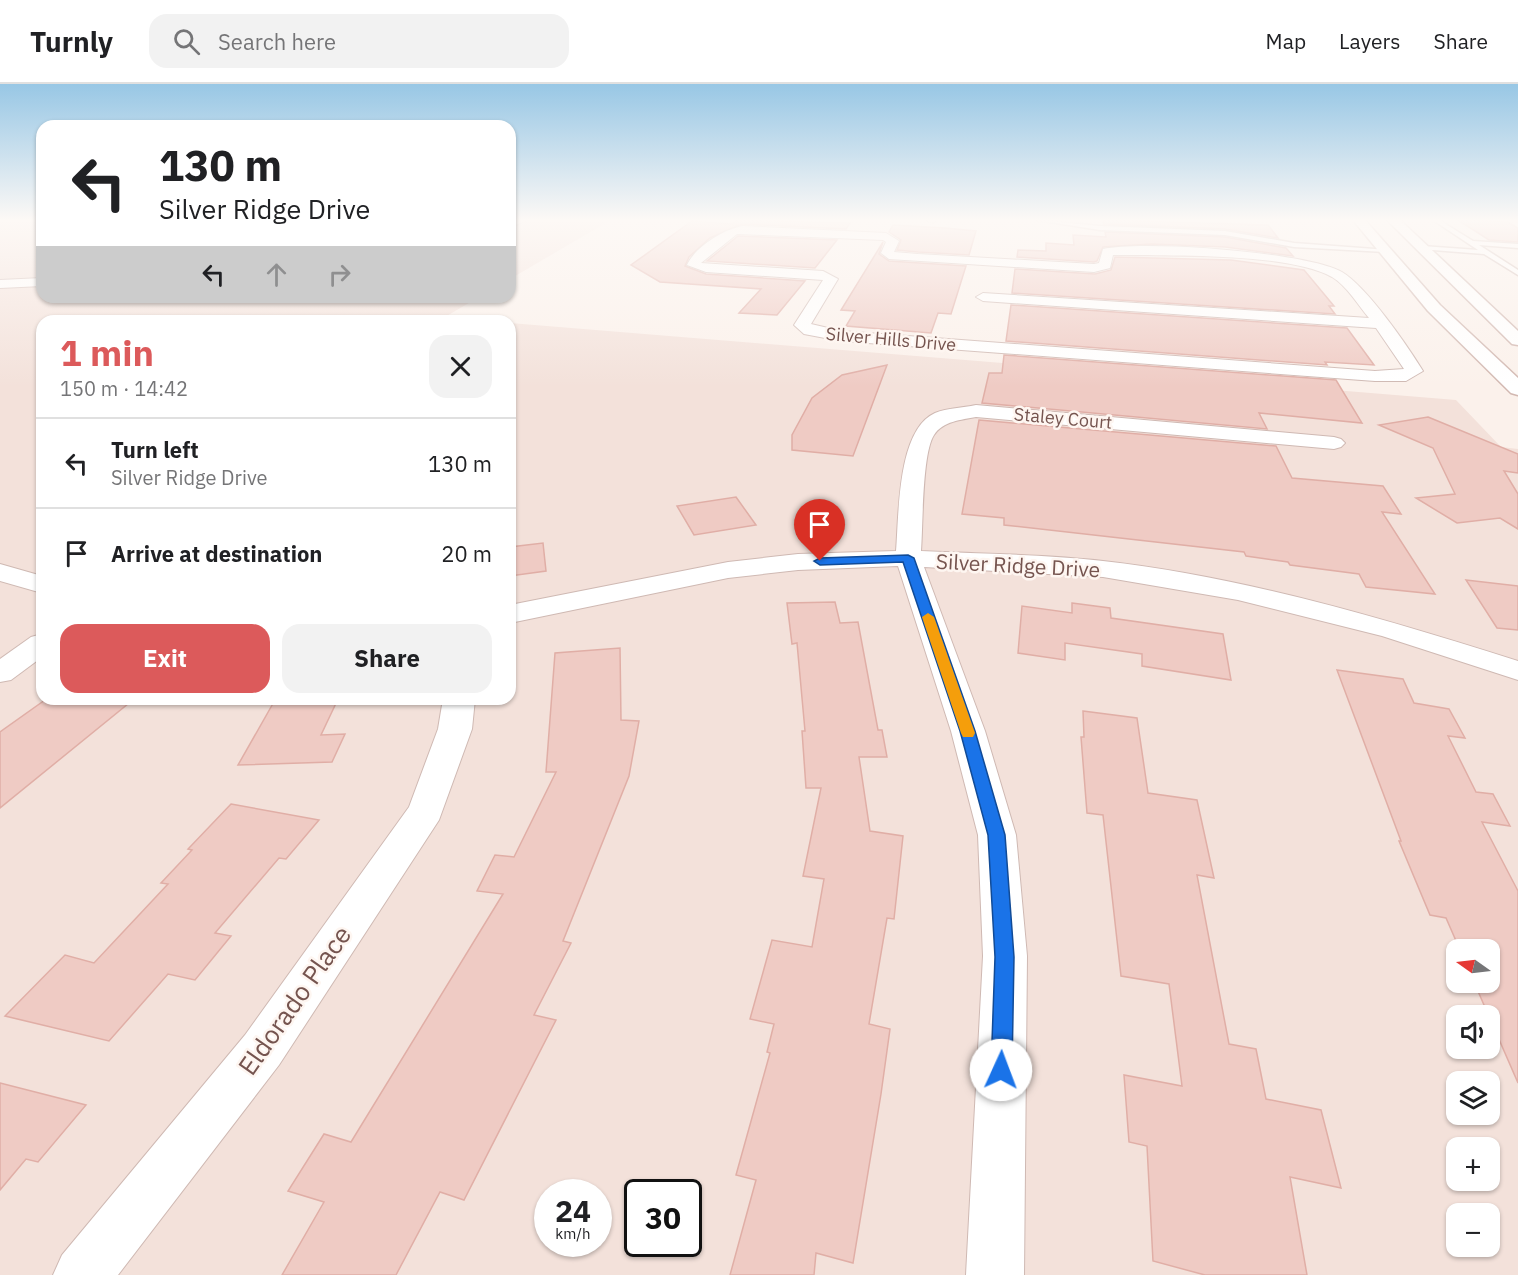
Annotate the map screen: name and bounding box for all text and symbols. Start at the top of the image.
search box [149,14,569,68]
text: Turnly [30,23,113,60]
icon: search [170,25,203,58]
text: Search here [218,27,336,56]
text: Map [1266,27,1306,55]
text: Layers [1339,27,1401,55]
text: Share [1434,27,1488,55]
text: 130 m [159,138,282,193]
icon: left [60,144,138,222]
text: Silver Ridge Drive [159,191,370,226]
icon: left [197,258,230,291]
icon: ahead [260,258,293,291]
icon: right [323,258,356,291]
street label: Silver Hills Drive [825,322,957,356]
text: 1 min [60,329,154,376]
button: close [429,335,492,398]
text: 150 m · 14:42 [60,375,188,402]
street label: Staley Court [1013,402,1113,434]
text: Turn left [111,435,199,464]
icon: left [60,447,93,480]
text: 130 m [428,449,492,478]
text: Silver Ridge Drive [111,464,268,491]
pin [794,499,845,561]
icon: arrive [803,508,836,541]
icon: arrive [60,537,93,570]
text: Arrive at destination [111,539,322,568]
text: 20 m [441,539,492,568]
street label: Silver Ridge Drive [935,547,1101,583]
button: Exit [60,624,270,693]
button: Share [282,624,492,693]
street label: Eldorado Place [230,919,358,1081]
north arrow [1446,939,1500,993]
map controls [1446,939,1500,1257]
button: sound [1446,1005,1500,1059]
position arrow [969,1038,1033,1102]
button: layers [1446,1071,1500,1125]
button: + [1446,1137,1500,1191]
speed limit sign: 30 [624,1179,702,1257]
text: 24 [555,1191,591,1230]
button: − [1446,1203,1500,1257]
text: km/h [555,1224,591,1243]

